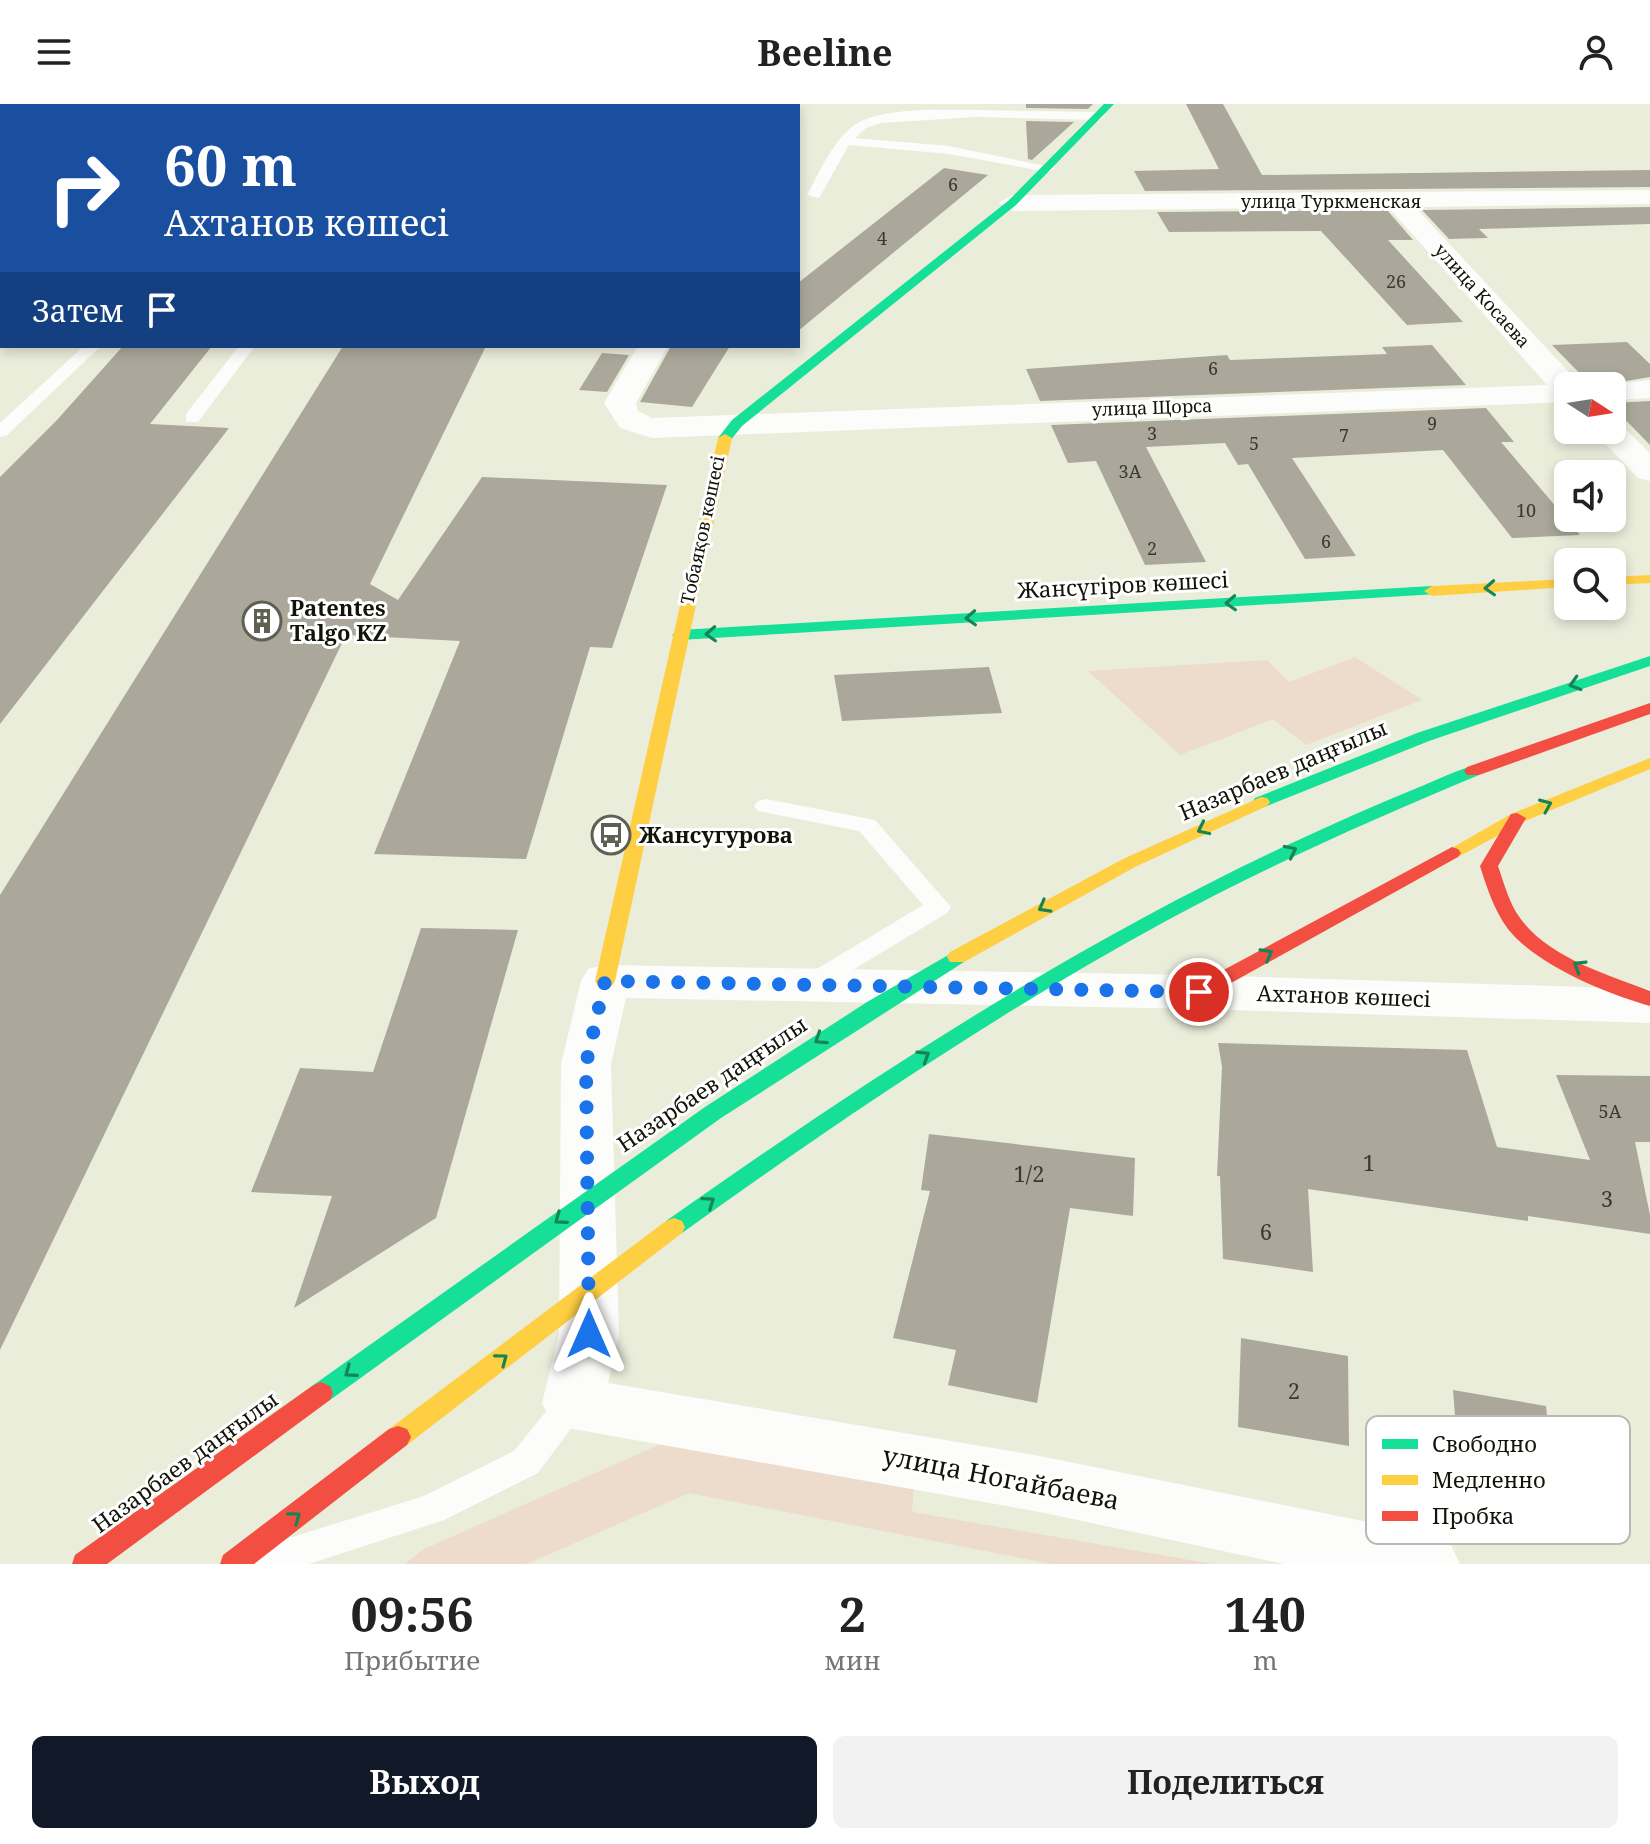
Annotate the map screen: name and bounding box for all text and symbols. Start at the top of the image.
text: Beeline [757,28,893,77]
icon: menu [32,30,76,74]
icon: person [1574,30,1618,74]
text: 60 m [164,126,297,202]
icon: right [32,136,136,240]
house number: 6 [948,172,958,196]
street label: улица Туркменская [1241,189,1421,213]
text: Ахтанов көшесі [164,198,449,247]
house number: 4 [877,226,887,250]
street label: улица Косаева [1430,238,1536,353]
house number: 26 [1386,269,1406,293]
icon: arrive [140,288,184,332]
text: Затем [32,290,124,331]
house number: 6 [1208,356,1218,380]
north arrow [1554,372,1626,444]
map controls [1554,372,1626,620]
street label: улица Щорса [1091,393,1213,421]
house number: 9 [1427,411,1437,435]
house number: 3 [1147,421,1157,445]
house number: 7 [1339,423,1349,447]
house number: 5 [1249,431,1259,455]
street label: Тобаяқов көшесі [674,453,730,607]
house number: 3А [1119,459,1142,483]
button: sound [1554,460,1626,532]
house number: 10 [1516,498,1536,522]
house number: 6 [1321,529,1331,553]
house number: 2 [1147,536,1157,560]
button: search [1554,548,1626,620]
street label: Жансүгіров көшесі [1015,563,1229,605]
one-way arrow [1483,579,1496,596]
place label: Patentes Talgo KZ [290,592,387,647]
one-way arrow [1224,594,1237,611]
building icon: Patentes Talgo KZ [241,600,283,642]
one-way arrow [964,609,977,626]
one-way arrow [704,625,717,642]
one-way arrow [1569,675,1583,691]
street label: Назарбаев даңғылы [1174,712,1391,826]
one-way arrow [1538,799,1552,815]
bus stop icon: Жансугурова [590,814,632,856]
place label: Жансугурова [639,819,793,849]
one-way arrow [1197,819,1211,835]
one-way arrow [1283,845,1297,861]
one-way arrow [1038,898,1052,913]
one-way arrow [1259,949,1273,964]
pin [1165,958,1233,1026]
one-way arrow [1574,960,1588,976]
icon: arrive [1177,970,1221,1014]
street label: Ахтанов көшесі [1256,977,1432,1013]
street label: Назарбаев даңғылы [611,1008,812,1158]
one-way arrow [814,1030,829,1045]
one-way arrow [915,1050,930,1066]
house number: 5А [1599,1099,1622,1123]
house number: 1 [1363,1147,1375,1177]
house number: 1/2 [1014,1158,1044,1188]
house number: 3 [1601,1183,1613,1213]
one-way arrow [701,1197,715,1212]
one-way arrow [554,1209,569,1224]
house number: 6 [1260,1216,1272,1246]
position arrow [547,1292,631,1376]
one-way arrow [493,1354,508,1368]
one-way arrow [344,1362,358,1377]
house number: 2 [1288,1375,1300,1405]
street label: Назарбаев даңғылы [85,1384,283,1539]
legend [1366,1416,1630,1544]
text: Свободно [1432,1428,1537,1458]
street label: улица Ногайбаева [880,1436,1123,1518]
text: Медленно [1432,1464,1546,1494]
text: Пробка [1432,1500,1514,1530]
one-way arrow [286,1512,301,1526]
text: 09:56 [351,1581,474,1646]
text: 2 [839,1581,866,1646]
text: 140 [1225,1581,1306,1646]
text: Прибытие [344,1642,480,1678]
text: мин [824,1642,881,1678]
text: m [1253,1642,1278,1678]
button: Выход [32,1736,817,1828]
button: Поделиться [833,1736,1618,1828]

